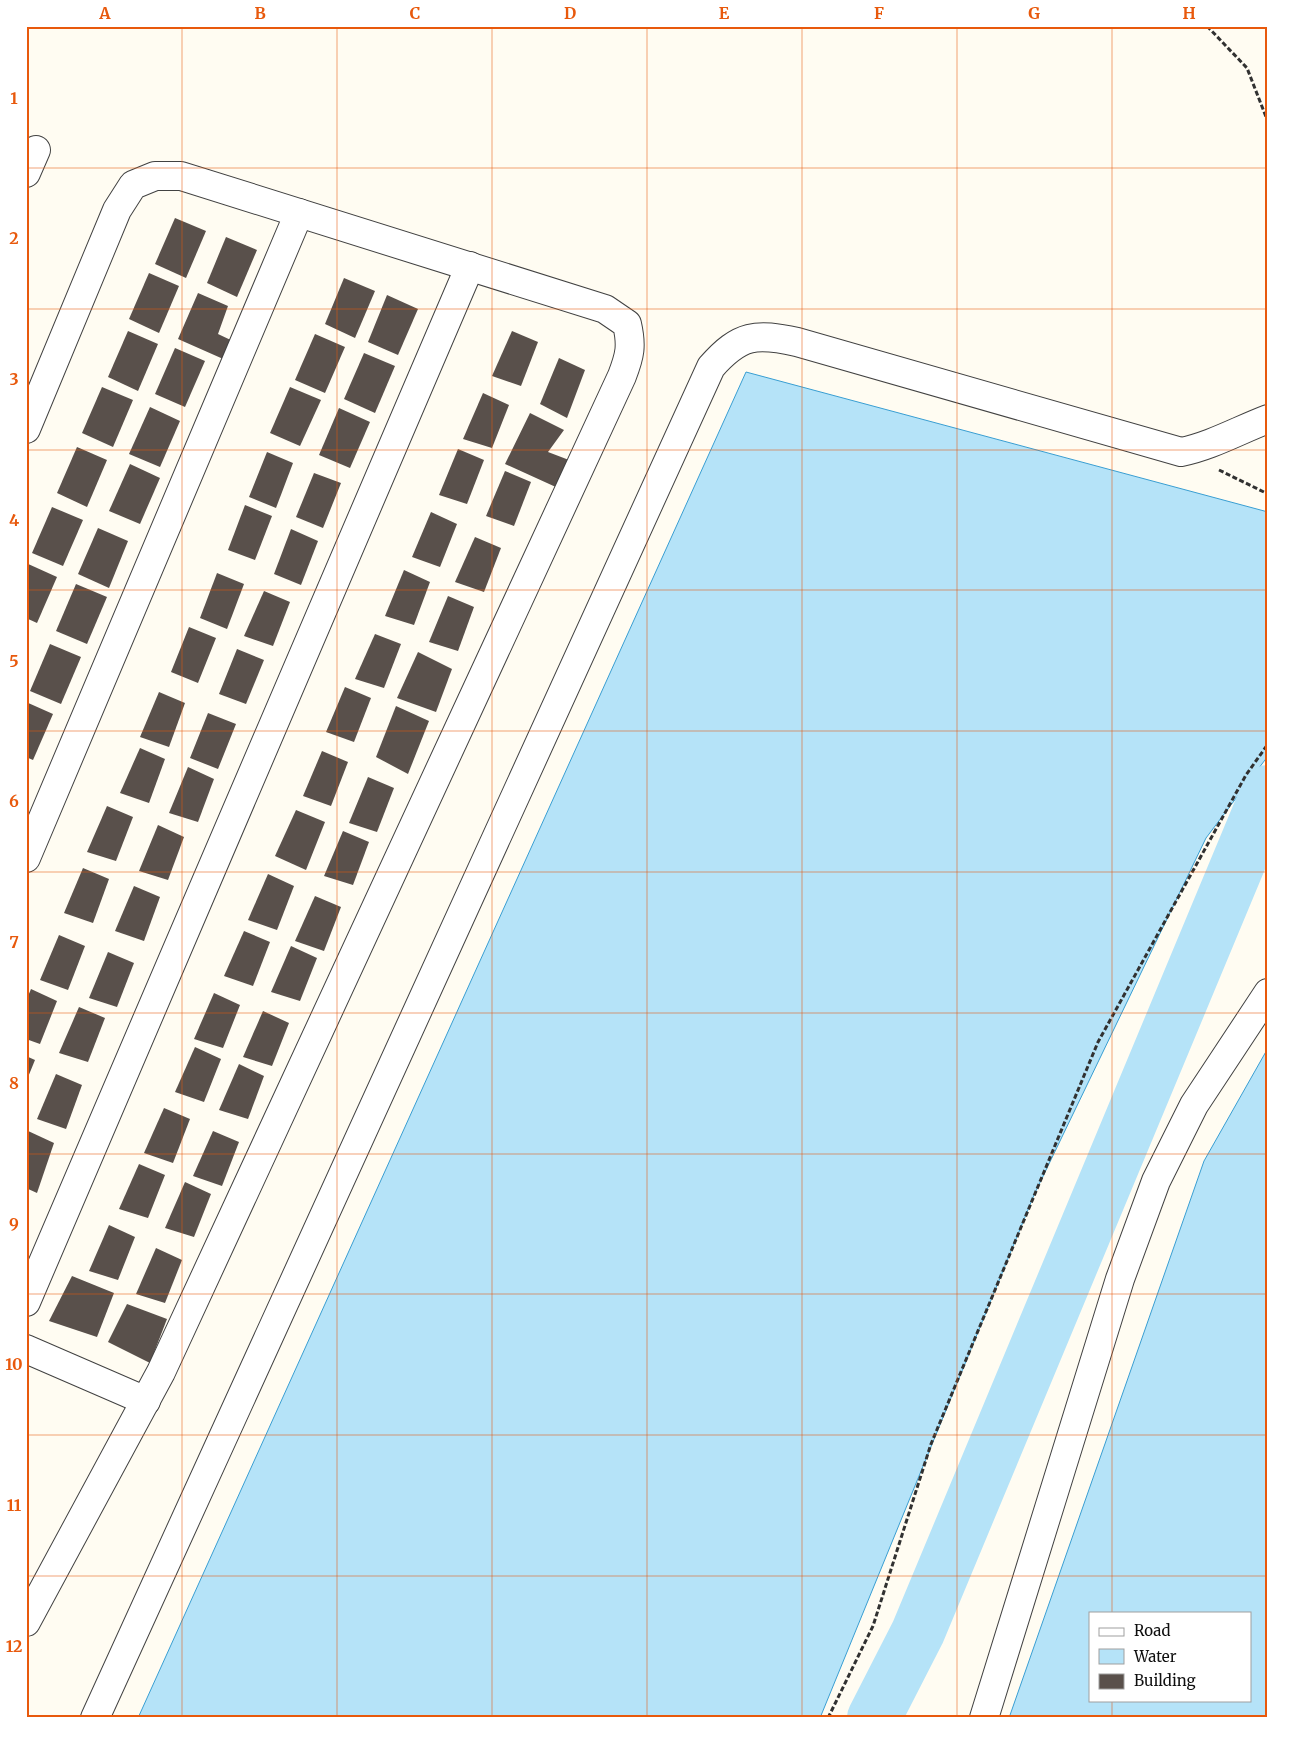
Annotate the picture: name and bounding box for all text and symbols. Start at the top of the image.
text: A [98,3,111,23]
text: B [254,3,266,23]
text: C [410,3,420,23]
text: D [564,3,576,23]
text: E [719,3,730,23]
text: F [874,3,884,23]
text: G [1028,3,1040,23]
text: H [1182,3,1196,23]
text: 1 [10,88,18,108]
text: 2 [9,228,19,248]
text: 3 [9,369,19,389]
text: 4 [9,510,19,530]
text: 5 [9,651,19,671]
text: 6 [9,791,19,811]
text: 7 [9,932,19,952]
text: 8 [9,1073,19,1093]
text: 9 [9,1214,19,1234]
text: 10 [5,1354,23,1374]
text: 11 [7,1495,22,1515]
legend [1089,1612,1252,1702]
text: Road [1134,1621,1170,1640]
text: 12 [6,1636,22,1656]
text: Water [1133,1647,1177,1666]
text: Building [1134,1671,1196,1690]

